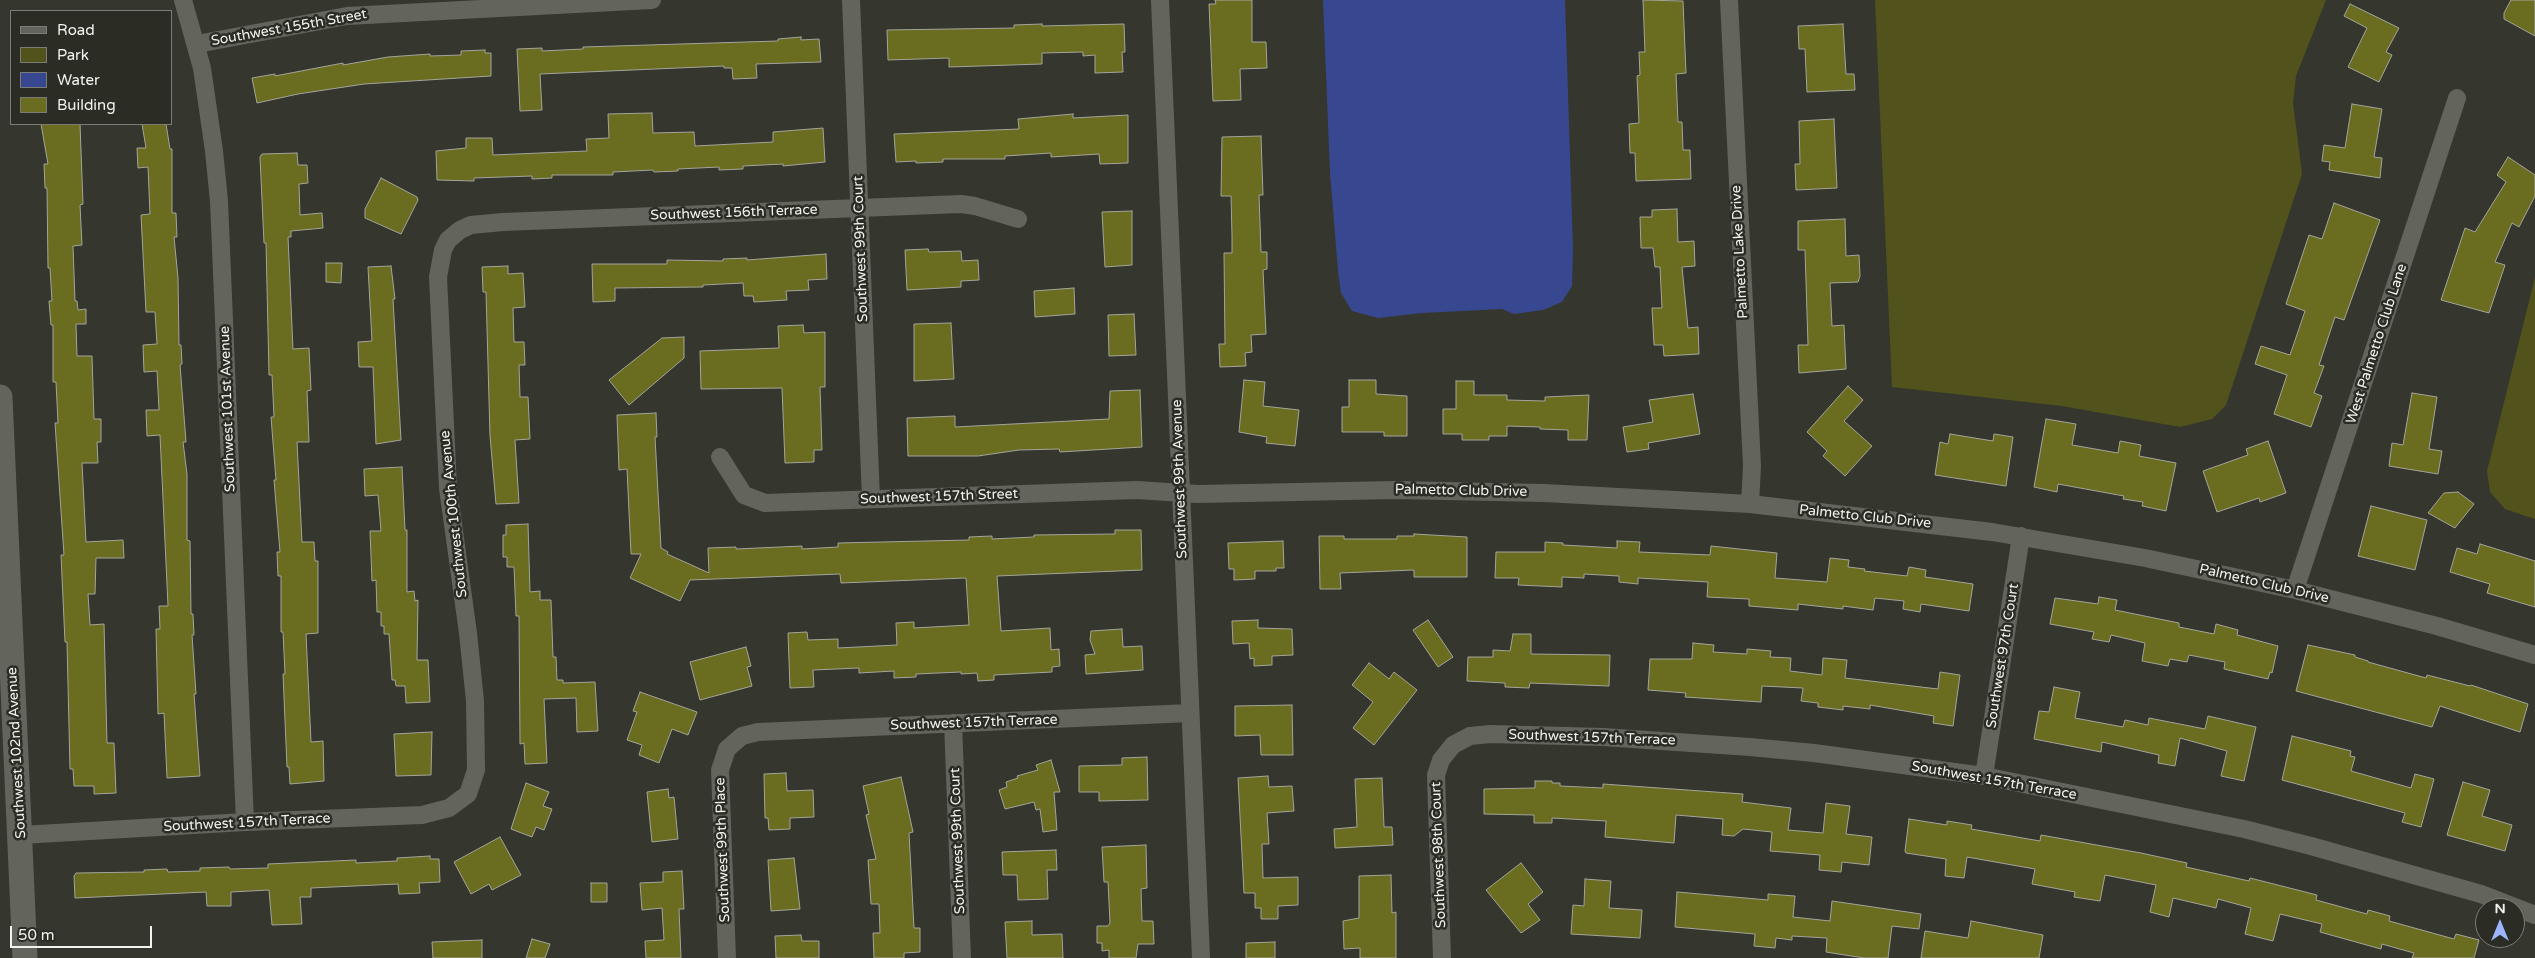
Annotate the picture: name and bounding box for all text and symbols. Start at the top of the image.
street label: Southwest 155th Street [210,6,368,50]
legend [10,10,172,125]
text: Road [57,21,95,39]
text: Park [57,46,89,64]
text: Water [57,71,100,89]
text: Building [57,96,116,114]
street label: Southwest 99th Court [850,176,872,322]
street label: Palmetto Lake Drive [1728,185,1752,319]
street label: Southwest 156th Terrace [650,202,818,224]
street label: West Palmetto Club Lane [2343,262,2411,426]
street label: Southwest 101st Avenue [217,326,239,492]
street label: Southwest 99th Avenue [1169,399,1191,559]
street label: Southwest 100th Avenue [437,430,471,598]
street label: Palmetto Club Drive [1395,481,1527,501]
street label: Southwest 157th Street [860,486,1018,508]
street label: Palmetto Club Drive [1798,502,1932,532]
street label: Palmetto Club Drive [2197,561,2331,607]
street label: Southwest 97th Court [1983,582,2023,730]
street label: Southwest 102nd Avenue [4,667,30,839]
street label: Southwest 157th Terrace [890,712,1058,734]
street label: Southwest 157th Terrace [1508,727,1676,749]
street label: Southwest 157th Terrace [1910,758,2078,804]
street label: Southwest 99th Court [947,768,969,914]
street label: Southwest 99th Place [712,777,734,923]
street label: Southwest 98th Court [1428,782,1450,928]
street label: Southwest 157th Terrace [163,810,331,836]
north arrow [2475,898,2525,948]
text: N [2494,900,2506,917]
scale bar [12,916,155,948]
text: 50 m [18,926,55,944]

